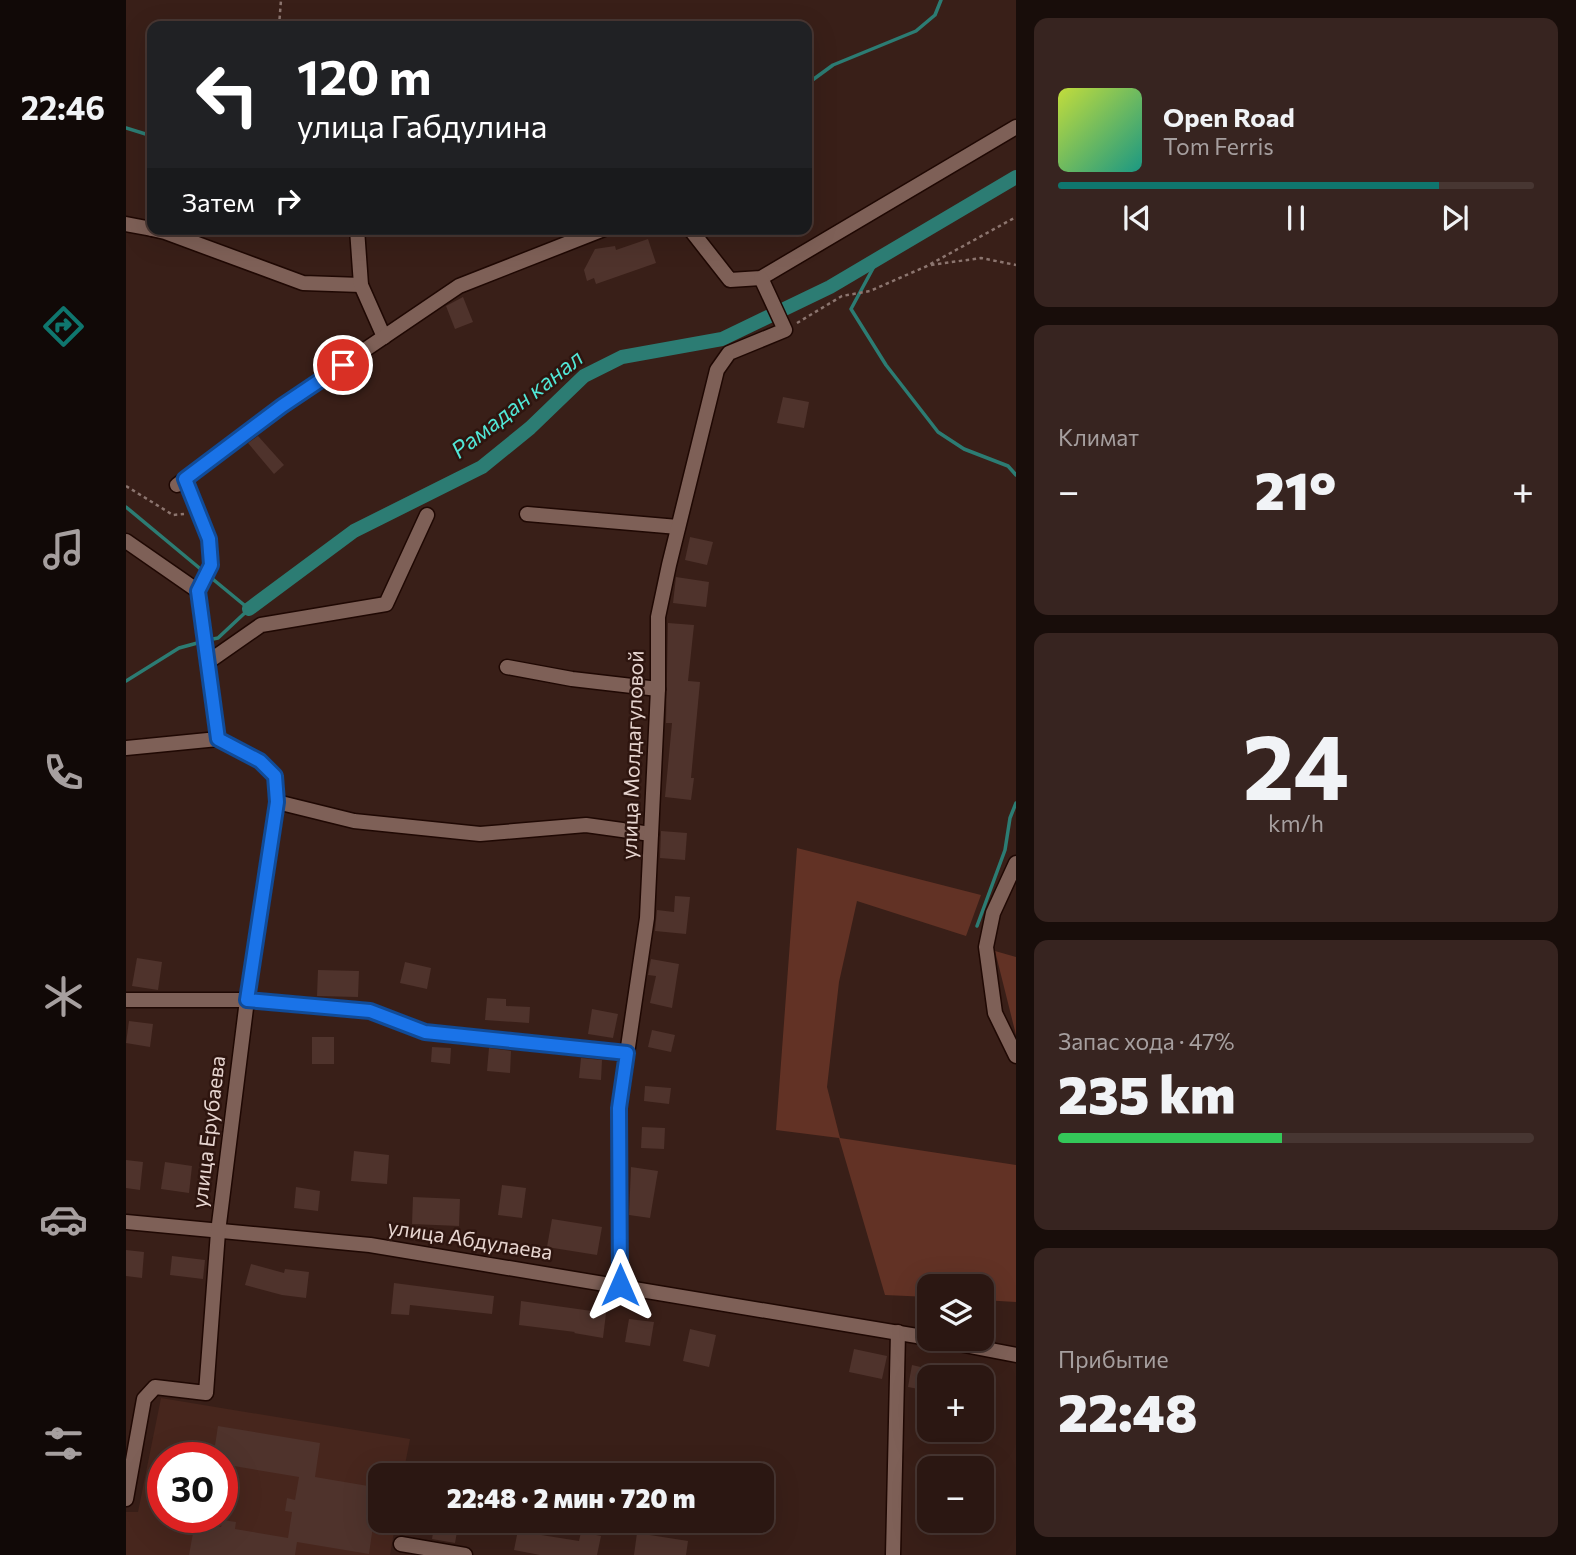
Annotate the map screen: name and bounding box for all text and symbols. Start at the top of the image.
text: 120 m [297,45,431,105]
icon: left [182,49,273,140]
text: 22:46 [21,87,105,127]
text: Open Road [1163,101,1295,132]
text: улица Габдулина [297,105,547,145]
text: Tom Ferris [1163,132,1274,160]
icon: right [269,182,307,220]
text: Затем [182,186,255,217]
icon: previous [1118,199,1156,237]
icon: pause [1277,199,1315,237]
icon: next [1436,199,1474,237]
icon: directions [39,302,88,351]
pin [313,335,373,395]
water label: Рамадан канал [445,343,588,464]
icon: arrive [324,346,362,384]
text: Климат [1058,423,1139,451]
text: 21° [1255,457,1336,521]
text: − [1058,466,1080,513]
text: + [1512,466,1534,513]
icon: music [39,525,88,574]
street label: улица Молдагуловой [615,650,648,860]
text: 24 [1243,707,1349,819]
icon: phone [39,748,88,797]
text: km/h [1268,809,1324,837]
icon: climate [39,972,88,1021]
text: Запас хода · 47% [1058,1027,1235,1055]
street label: улица Ерубаева [186,1054,229,1210]
text: 235 km [1058,1061,1235,1125]
icon: car [39,1195,88,1244]
street label: улица Абдулаева [386,1213,554,1264]
position arrow [583,1248,657,1322]
map controls [917,1274,994,1533]
button: layers [917,1274,994,1351]
text: Прибытие [1058,1345,1169,1373]
button: + [917,1365,994,1442]
text: 22:48 [1058,1379,1197,1443]
icon: filters [39,1419,88,1468]
speed limit sign: 30 [147,1442,238,1533]
button: − [917,1456,994,1533]
text: 22:48 · 2 мин · 720 m [447,1482,695,1513]

